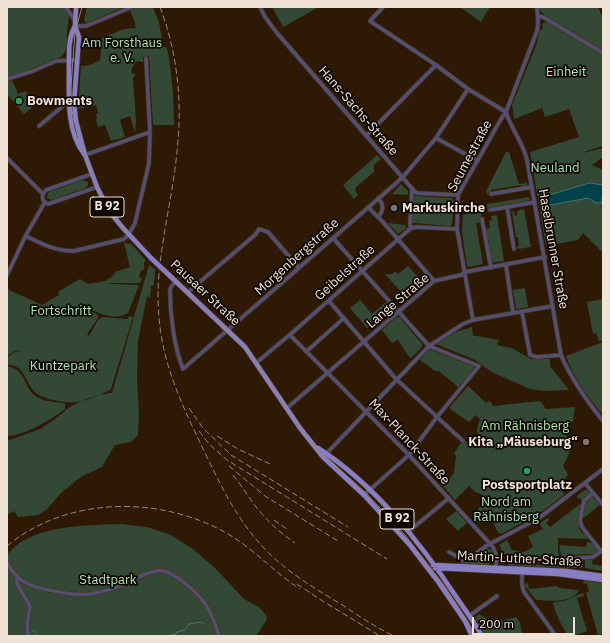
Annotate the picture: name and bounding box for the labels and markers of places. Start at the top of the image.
place label: Bowments [27,93,92,109]
marker: Bowments [14,96,24,106]
place label: Markuskirche [402,200,485,216]
marker: Markuskirche [389,203,399,213]
place label: Kita „Mäuseburg“ [468,434,578,450]
marker: Kita „Mäuseburg“ [581,437,591,447]
marker: Postsportplatz [522,466,532,476]
place label: Postsportplatz [482,477,572,493]

